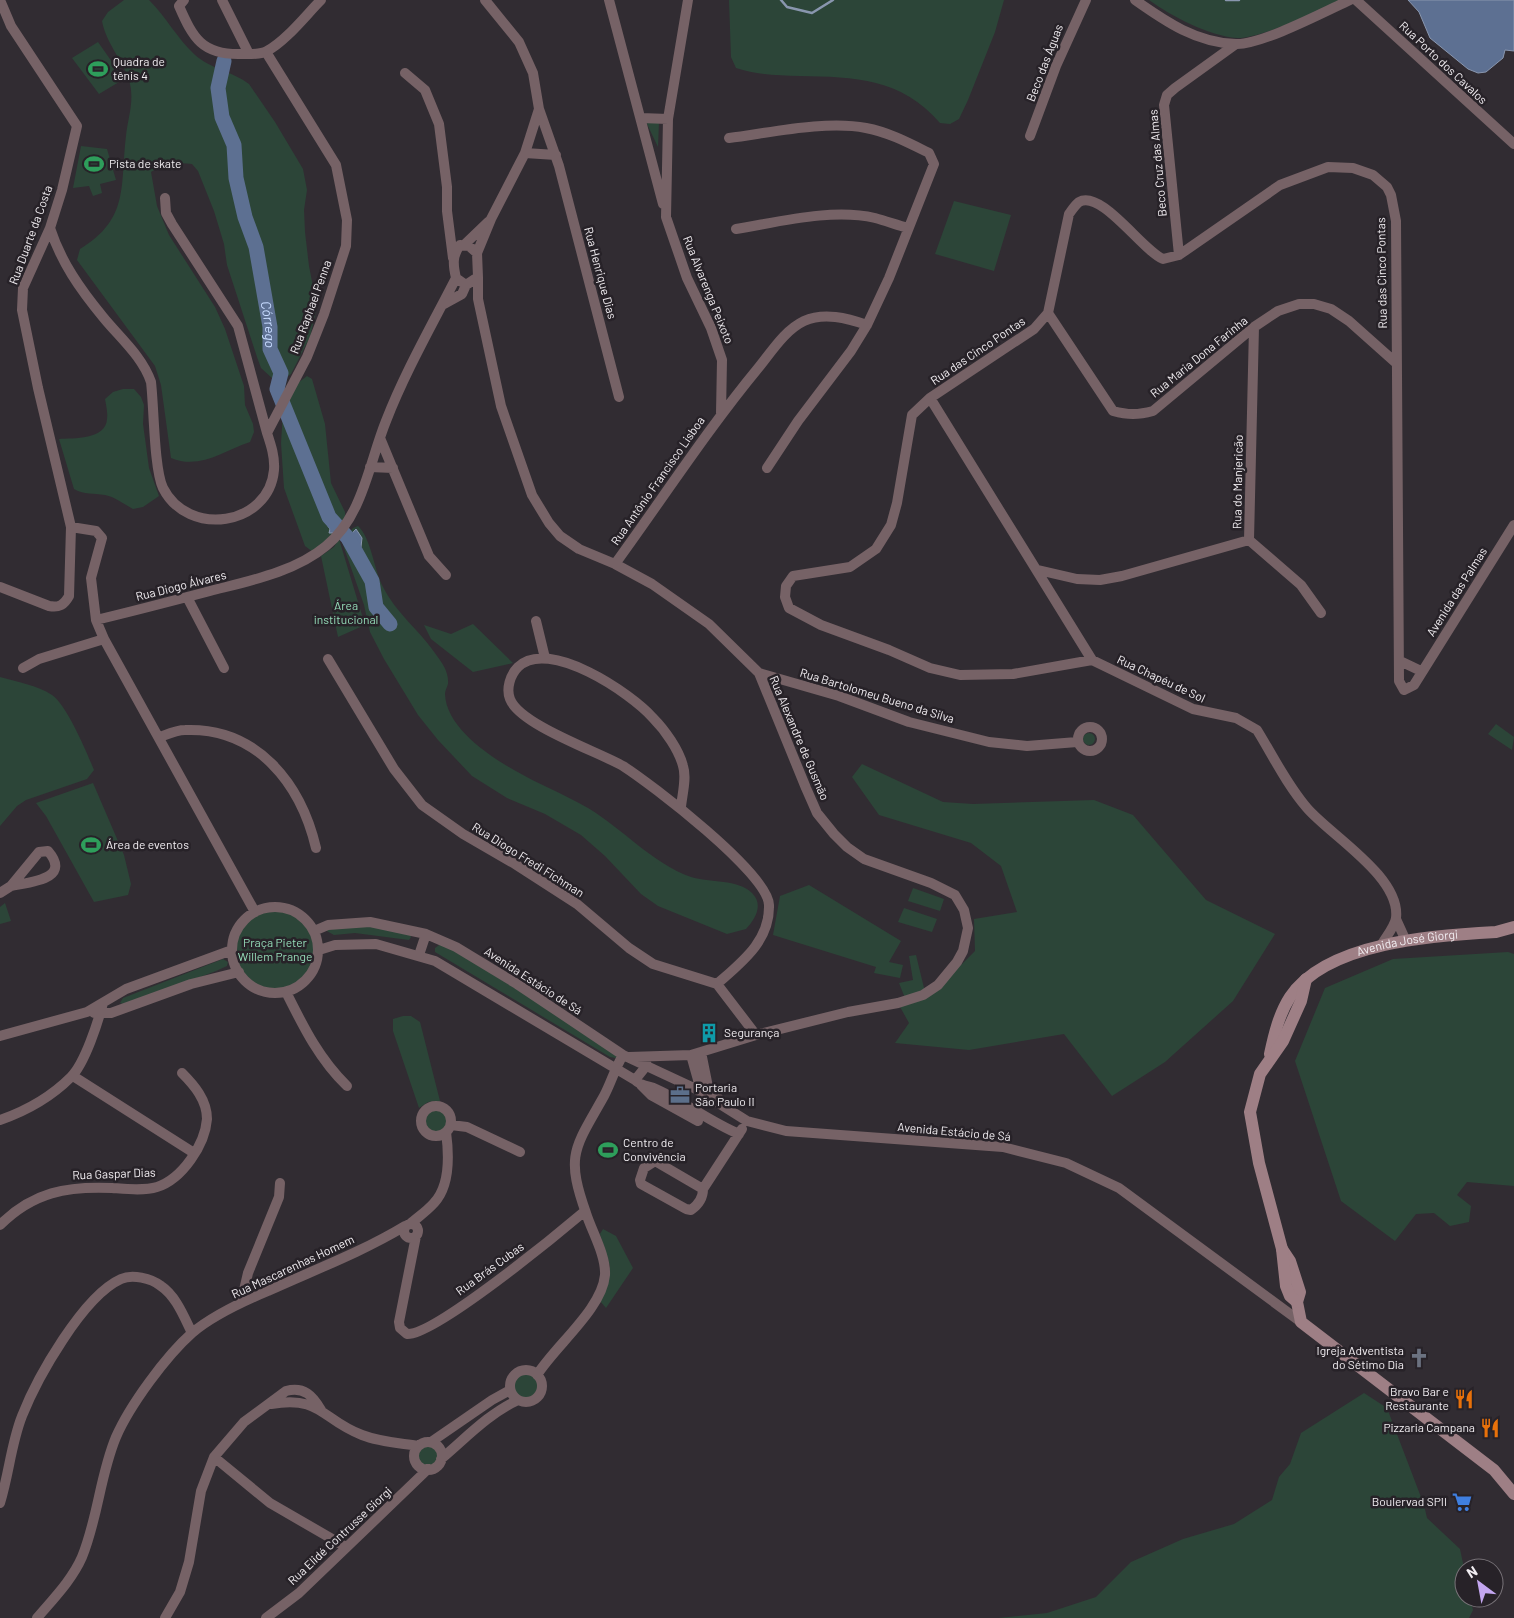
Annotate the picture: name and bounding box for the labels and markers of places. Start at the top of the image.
place label: Quadra de tênis 4 [113,54,165,82]
sports icon: Quadra de tênis 4 [87,58,109,80]
sports icon: Pista de skate [83,153,105,175]
place label: Pista de skate [109,156,182,170]
sports icon: Área de eventos [80,834,102,856]
place label: Área de eventos [106,837,189,851]
building icon: Segurança [698,1022,720,1044]
place label: Segurança [724,1025,780,1039]
place label: Portaria São Paulo II [695,1080,755,1108]
office icon: Portaria São Paulo II [669,1084,691,1106]
place label: Centro de Convivência [623,1135,686,1163]
sports icon: Centro de Convivência [597,1139,619,1161]
place label: Igreja Adventista do Sétimo Dia [1317,1343,1404,1371]
church icon: Igreja Adventista do Sétimo Dia [1408,1347,1430,1369]
place label: Bravo Bar e Restaurante [1385,1384,1449,1412]
restaurant icon: Bravo Bar e Restaurante [1453,1388,1475,1410]
restaurant icon: Pizzaria Campana [1479,1417,1501,1439]
place label: Pizzaria Campana [1383,1420,1475,1434]
supermarket icon: Boulervad SPII [1451,1491,1473,1513]
place label: Boulervad SPII [1372,1494,1447,1508]

